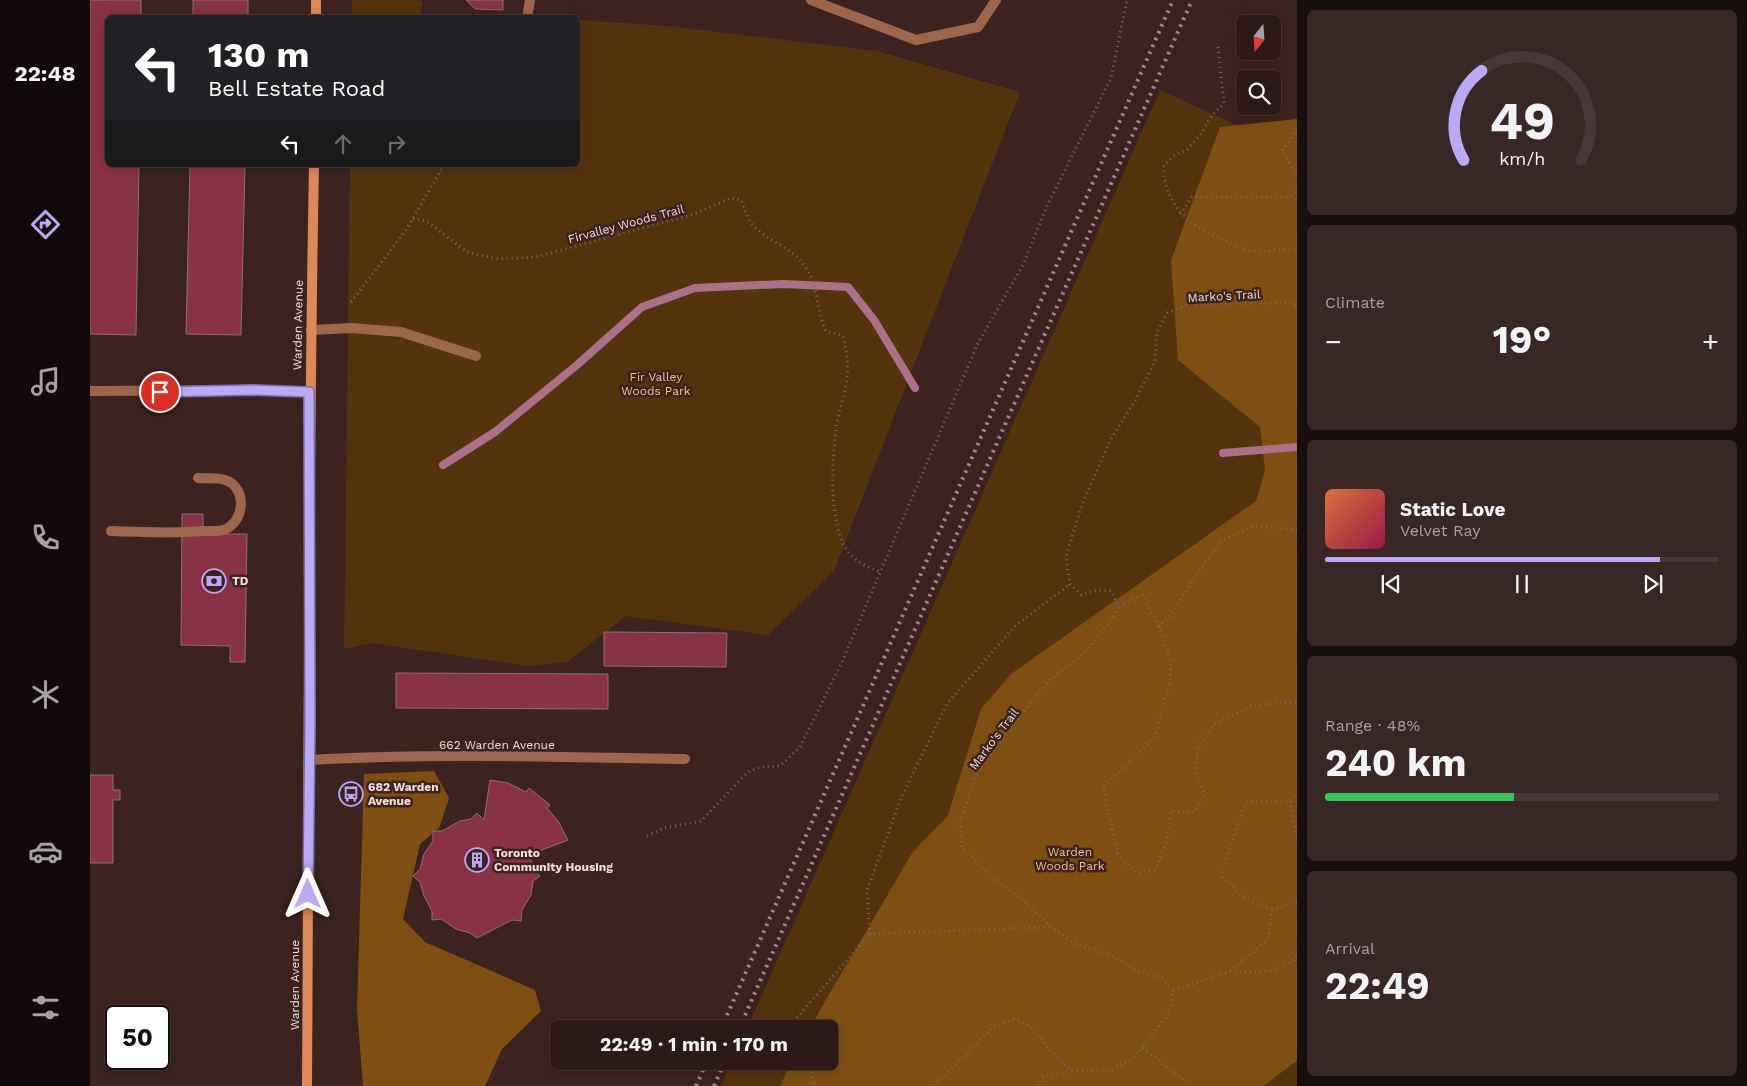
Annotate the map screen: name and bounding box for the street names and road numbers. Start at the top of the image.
street label: Firvalley Woods Trail [566,202,686,246]
street label: Warden Avenue [290,280,306,370]
street label: Marko's Trail [1187,287,1261,305]
street label: Marko's Trail [966,705,1022,772]
street label: 662 Warden Avenue [439,738,555,752]
street label: Warden Avenue [288,940,302,1030]

